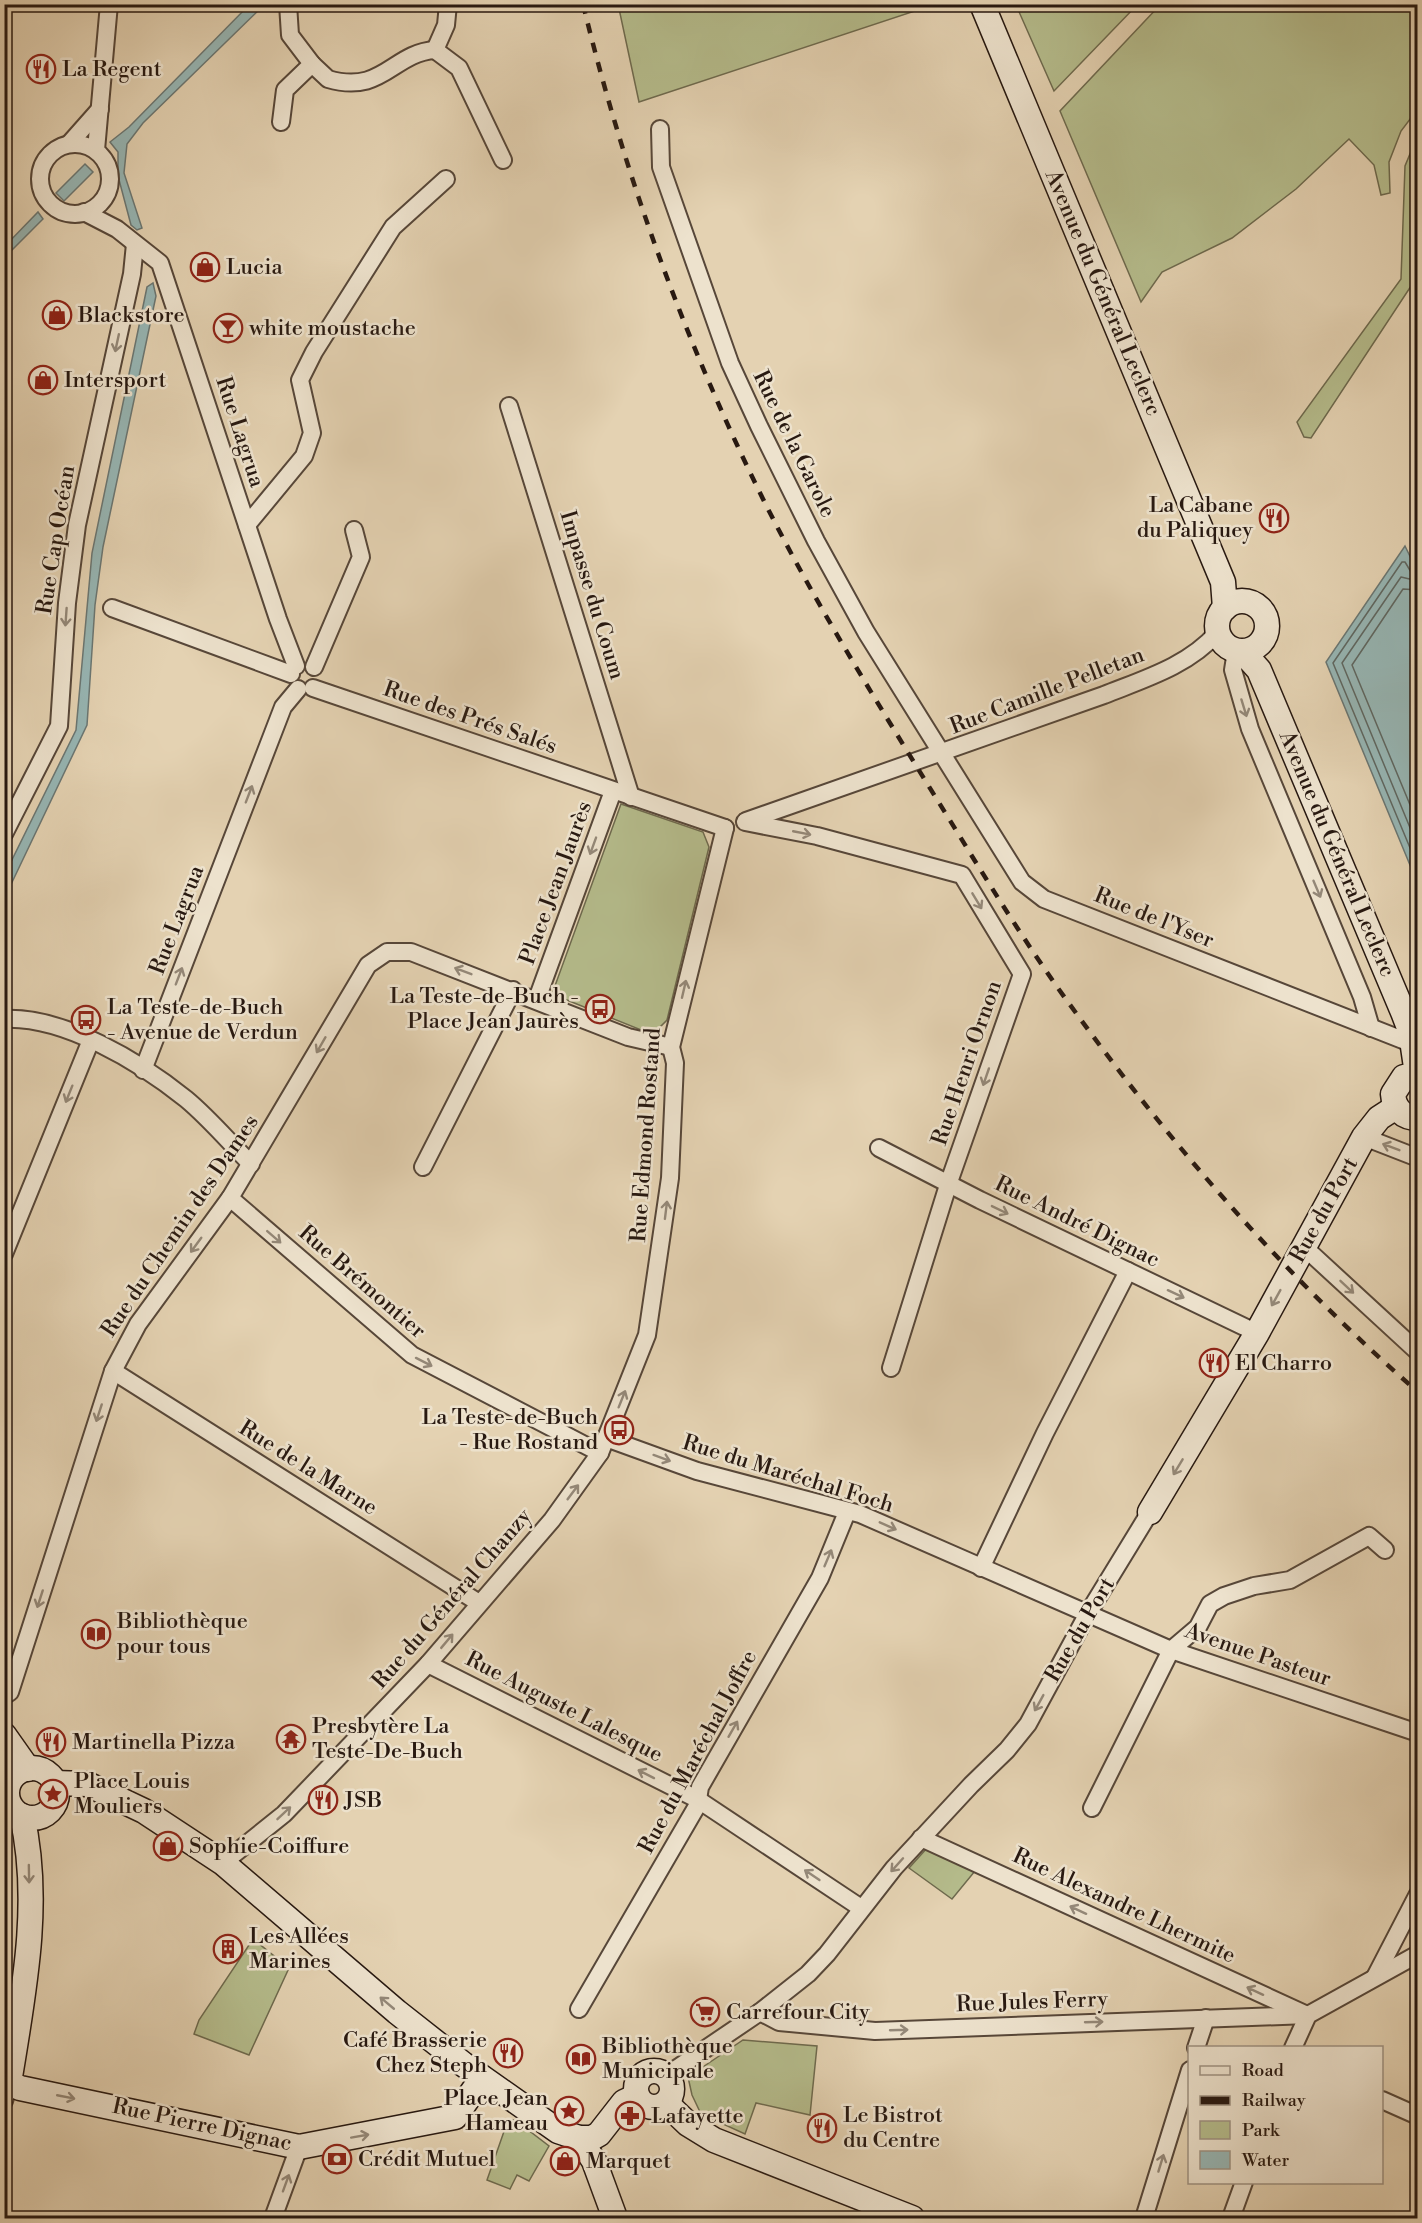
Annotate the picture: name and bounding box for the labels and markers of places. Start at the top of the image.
restaurant icon: La Regent [25,53,57,85]
place label: La Regent [62,56,162,83]
shop icon: Lucia [189,251,221,283]
place label: Lucia [226,254,283,281]
shop icon: Blackstore [41,299,73,331]
place label: Blackstore [77,302,185,329]
bar icon: white moustache [212,312,244,344]
place label: white moustache [248,315,416,342]
shop icon: Intersport [27,364,59,396]
place label: Intersport [64,367,167,394]
place label: La Cabane du Paliquey [1137,492,1253,544]
restaurant icon: La Cabane du Paliquey [1258,502,1290,534]
place label: La Teste-de-Buch - Place Jean Jaurès [389,983,579,1035]
bus stop icon: La Teste-de-Buch - Place Jean Jaurès [584,993,616,1025]
place label: La Teste-de-Buch - Avenue de Verdun [107,994,298,1046]
bus stop icon: La Teste-de-Buch - Avenue de Verdun [70,1004,102,1036]
restaurant icon: El Charro [1198,1347,1230,1379]
place label: El Charro [1235,1350,1332,1377]
place label: La Teste-de-Buch - Rue Rostand [422,1404,598,1456]
bus stop icon: La Teste-de-Buch - Rue Rostand [603,1414,635,1446]
place label: Bibliothèque pour tous [116,1608,248,1660]
library icon: Bibliothèque pour tous [80,1618,112,1650]
place label: Presbytère La Teste-De-Buch [312,1713,463,1765]
temple icon: Presbytère La Teste-De-Buch [275,1723,307,1755]
restaurant icon: Martinella Pizza [35,1726,67,1758]
place label: Martinella Pizza [72,1729,236,1756]
place label: Place Louis Mouliers [74,1768,190,1820]
place icon: Place Louis Mouliers [37,1778,69,1810]
restaurant icon: JSB [307,1784,339,1816]
place label: JSB [343,1787,382,1814]
shop icon: Sophie-Coiffure [152,1830,184,1862]
place label: Sophie-Coiffure [189,1833,349,1860]
place label: Les Allées Marines [249,1923,349,1975]
building icon: Les Allées Marines [212,1933,244,1965]
supermarket icon: Carrefour City [689,1996,721,2028]
place label: Carrefour City [726,1999,870,2026]
place label: Café Brasserie Chez Steph [343,2027,487,2079]
place label: Bibliothèque Municipale [601,2033,733,2085]
restaurant icon: Café Brasserie Chez Steph [492,2037,524,2069]
library icon: Bibliothèque Municipale [565,2043,597,2075]
place label: Place Jean Hameau [444,2085,548,2137]
place icon: Place Jean Hameau [553,2095,585,2127]
pharmacy icon: Lafayette [614,2100,646,2132]
place label: Le Bistrot du Centre [843,2102,943,2154]
place label: Lafayette [651,2103,744,2130]
restaurant icon: Le Bistrot du Centre [806,2112,838,2144]
bank icon: Crédit Mutuel [321,2143,353,2175]
shop icon: Marquet [549,2145,581,2177]
place label: Crédit Mutuel [358,2146,496,2173]
place label: Marquet [586,2148,671,2175]

